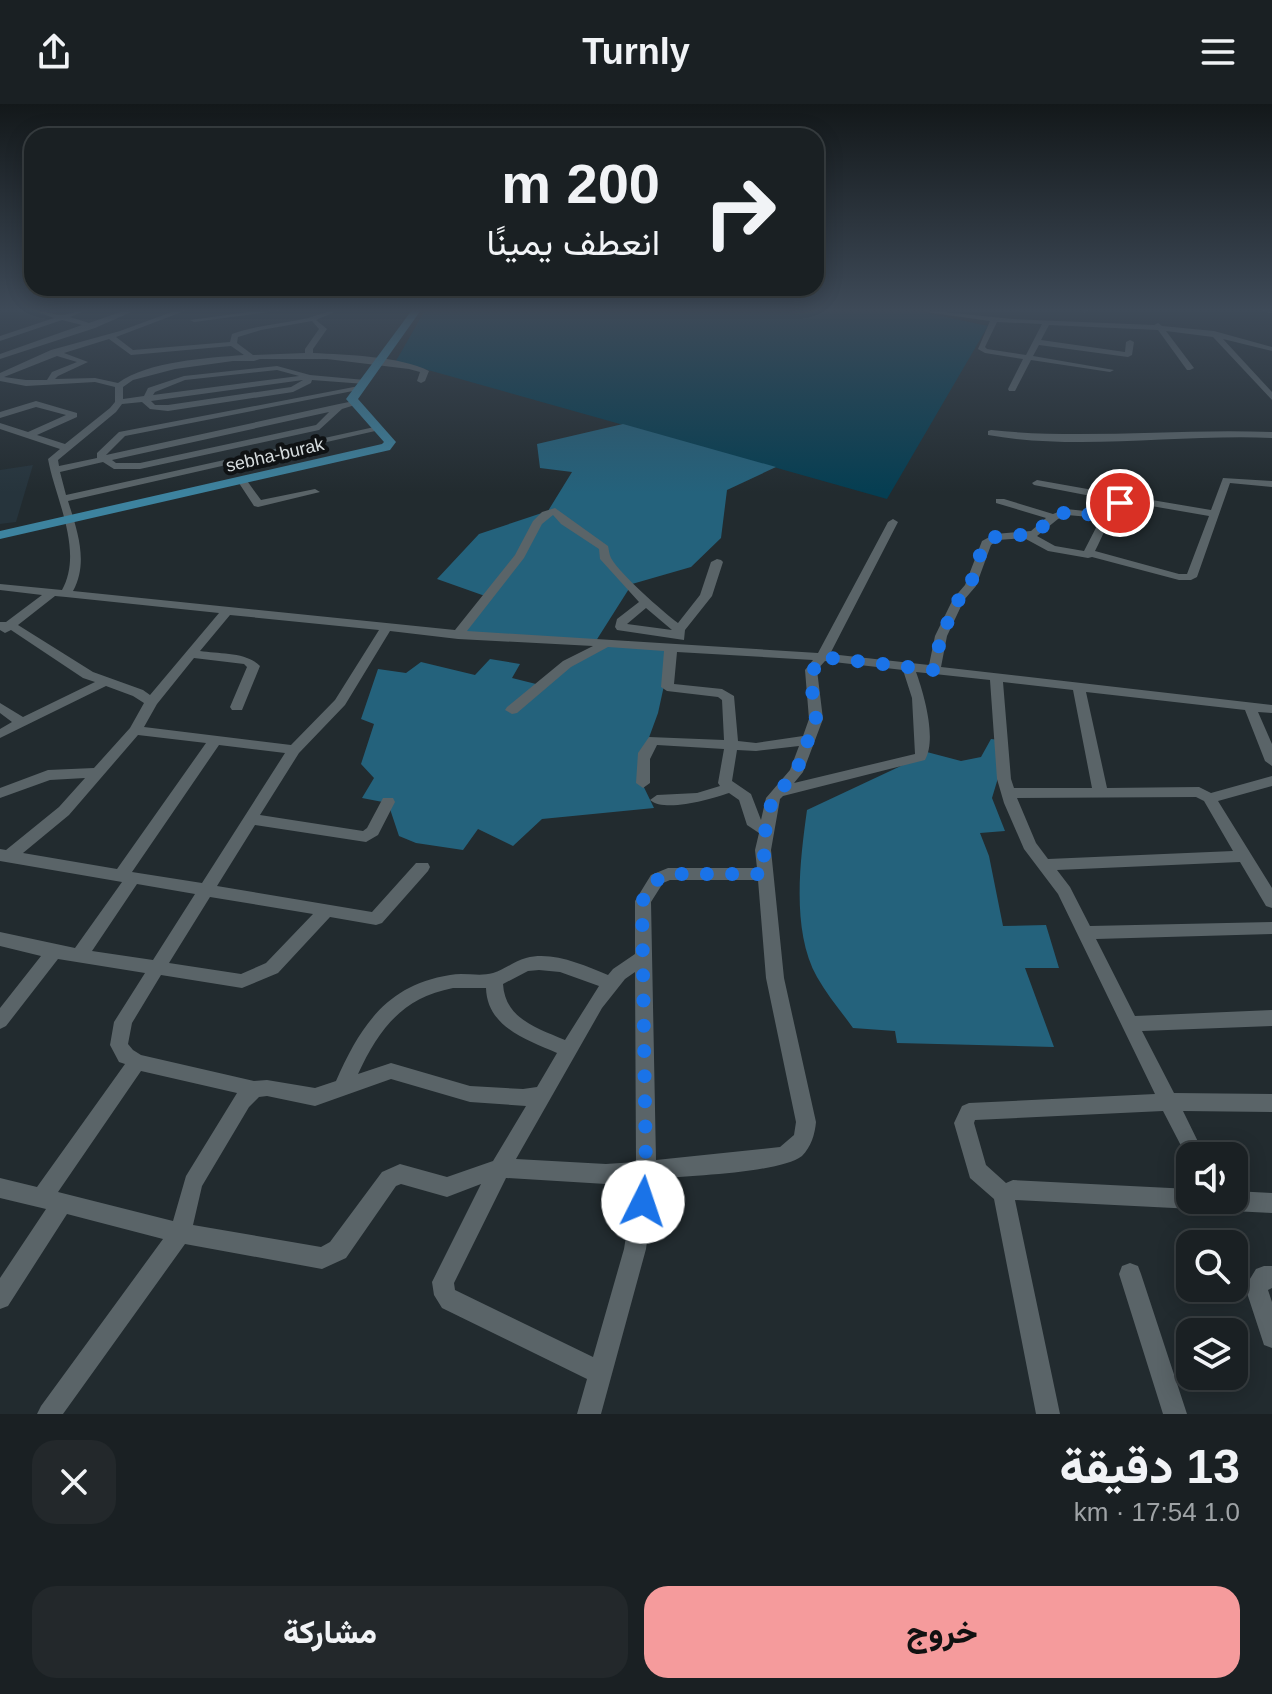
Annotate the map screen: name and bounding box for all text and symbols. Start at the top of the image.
icon: share [32,30,76,74]
icon: menu [1196,30,1240,74]
text: Turnly [582,31,690,72]
text: 200 m [501,152,660,215]
icon: right [688,160,792,264]
text: انعطف يمينًا [487,222,660,263]
street label: sebha-burak [224,434,327,476]
pin [1086,469,1154,537]
icon: arrive [1098,481,1142,525]
map controls [1176,1142,1248,1390]
button: sound [1176,1142,1248,1214]
position arrow [601,1160,685,1244]
button: search [1176,1230,1248,1302]
button: layers [1176,1318,1248,1390]
button: close [32,1440,116,1524]
text: 13 دقيقة [1060,1440,1240,1493]
text: 1.0 km · 17:54 [1074,1497,1240,1527]
button: مشاركة [32,1586,628,1678]
button: خروج [644,1586,1240,1678]

